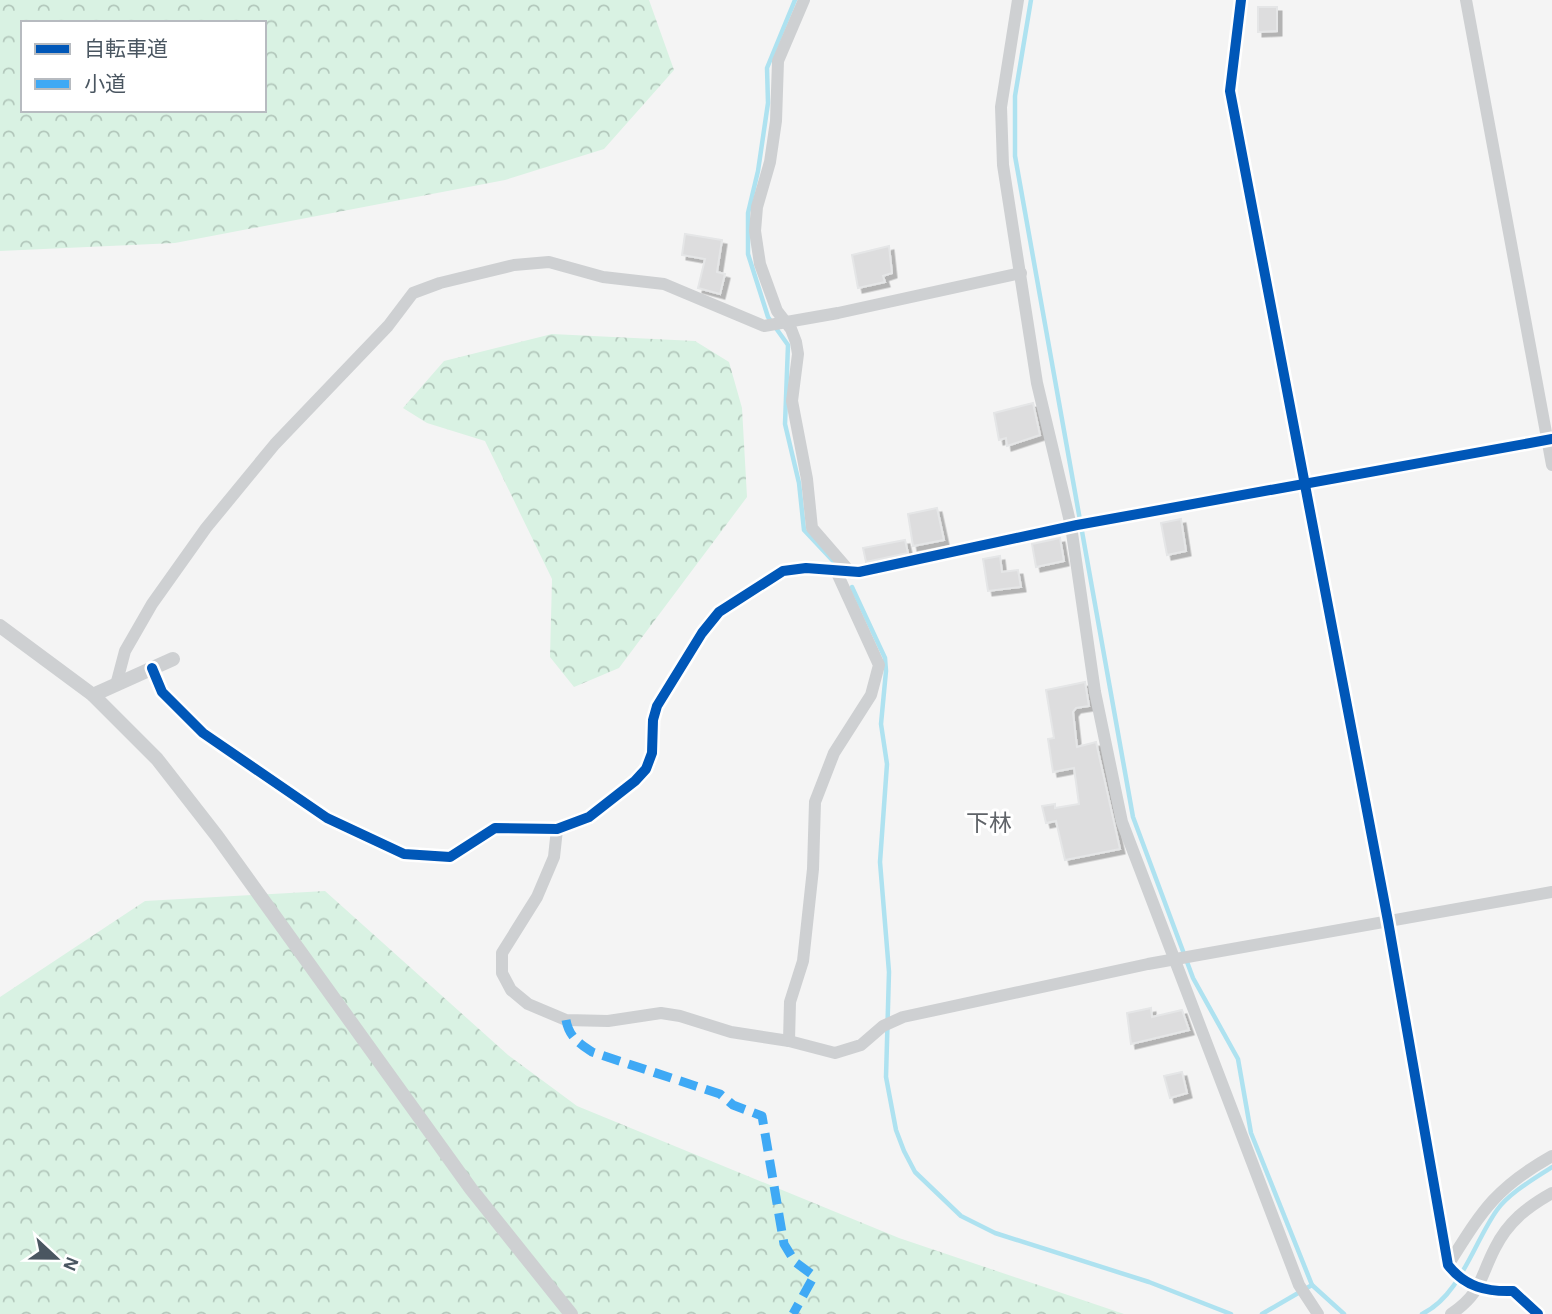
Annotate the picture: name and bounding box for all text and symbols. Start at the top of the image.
legend [21,21,266,112]
text: 自転車道 [84,38,168,60]
text: 小道 [84,73,126,95]
district label: 下林 [966,811,1012,836]
north arrow [21,1223,91,1293]
text: N [59,1254,82,1273]

